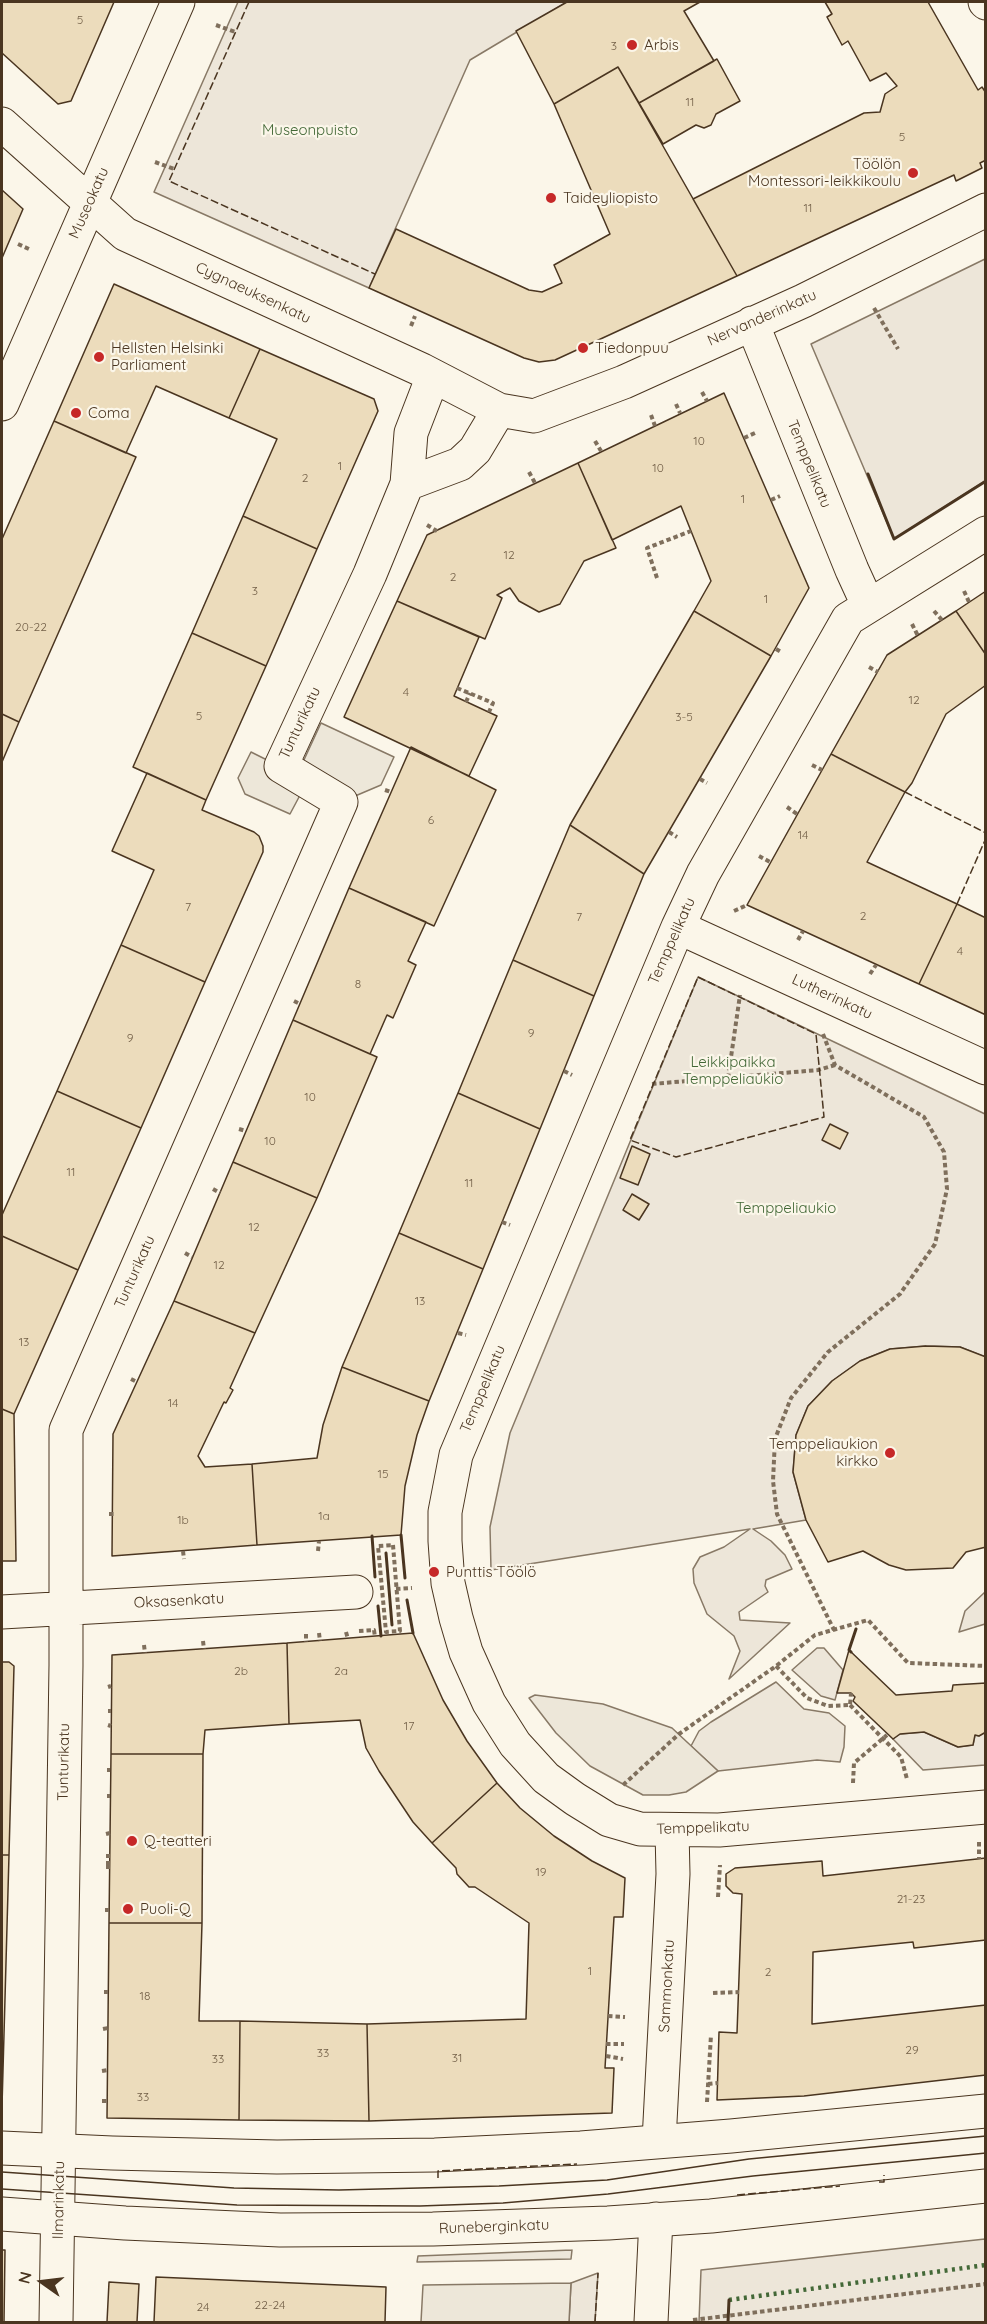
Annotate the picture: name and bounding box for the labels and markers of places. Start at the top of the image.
place label: Arbis [644,36,679,54]
marker: Arbis [625,38,639,52]
place label: Töölön Montessori-leikkikoulu [748,155,901,190]
marker: Töölön Montessori-leikkikoulu [906,166,920,180]
place label: Taideyliopisto [563,189,658,207]
marker: Taideyliopisto [544,191,558,205]
place label: Hellsten Helsinki Parliament [111,339,223,374]
place label: Tiedonpuu [595,339,669,357]
marker: Tiedonpuu [576,341,590,355]
marker: Hellsten Helsinki Parliament [92,350,106,364]
place label: Coma [88,404,130,422]
marker: Coma [69,406,83,420]
place label: Temppeliaukion kirkko [769,1435,878,1470]
marker: Temppeliaukion kirkko [883,1446,897,1460]
place label: Punttis Töölö [446,1563,536,1581]
marker: Punttis Töölö [427,1565,441,1579]
place label: Q-teatteri [144,1832,212,1850]
marker: Q-teatteri [125,1834,139,1848]
place label: Puoli-Q [140,1900,191,1918]
marker: Puoli-Q [121,1902,135,1916]

